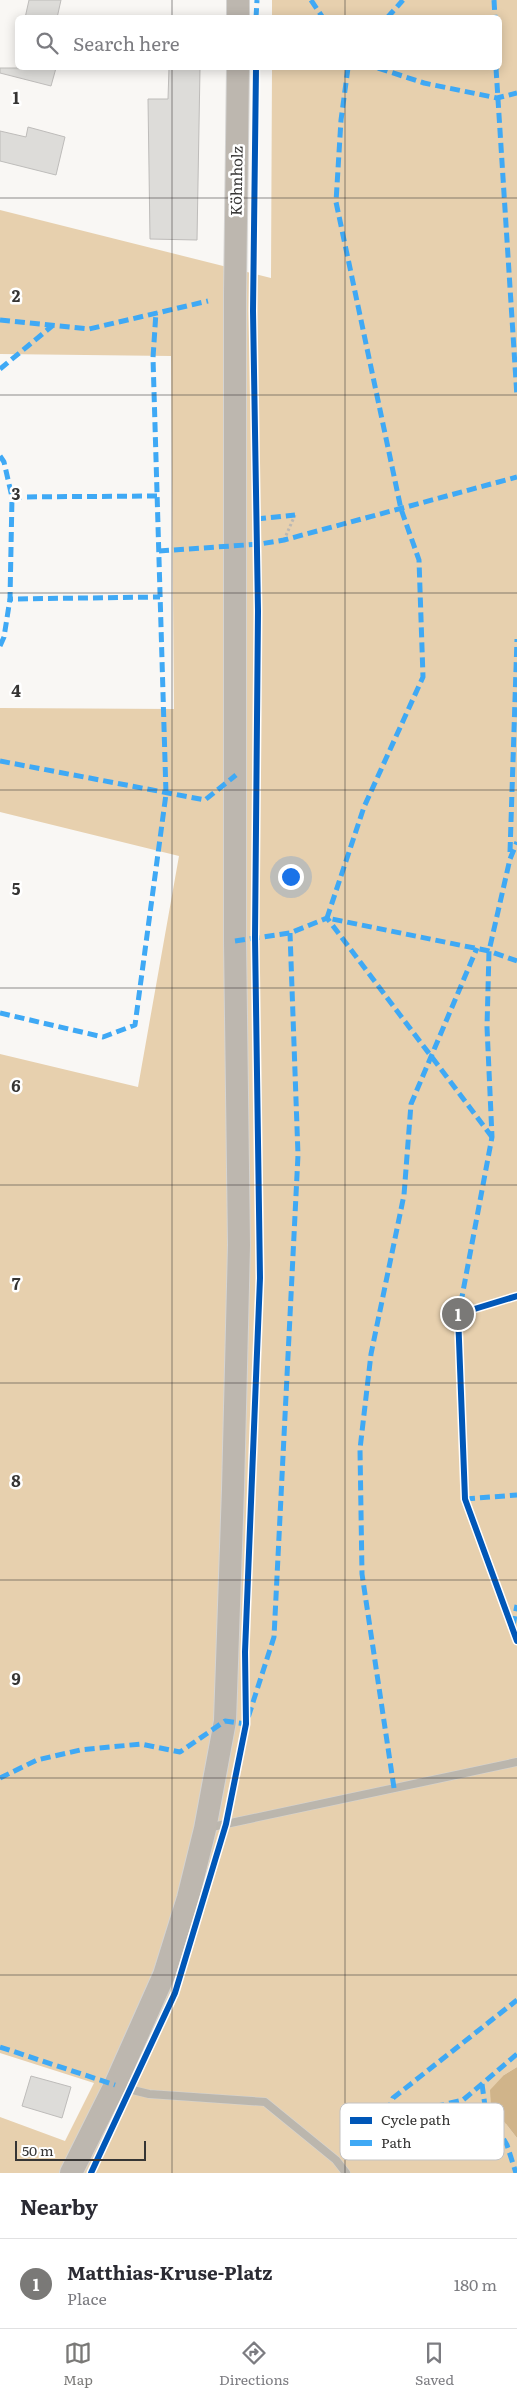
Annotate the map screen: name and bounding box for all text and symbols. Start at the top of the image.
search box [15,15,502,70]
icon: search [33,29,61,57]
text: Search here [73,29,180,57]
text: 1 [13,85,20,109]
street label: Köhnholz [223,146,248,216]
text: 2 [12,283,21,307]
text: 3 [12,481,21,505]
text: 4 [11,678,21,702]
your location [278,864,304,890]
text: 5 [12,876,21,900]
text: 6 [11,1073,21,1097]
text: 7 [12,1271,21,1295]
pin: 1 [442,1295,474,1333]
text: 8 [11,1468,21,1492]
text: 9 [11,1666,21,1690]
legend [340,2103,504,2160]
text: Cycle path [381,2109,450,2129]
text: Path [381,2132,411,2152]
scale bar [15,2138,146,2161]
text: 50 m [22,2140,54,2160]
text: Nearby [20,2190,98,2221]
text: Matthias-Kruse-Platz [67,2258,272,2286]
text: 1 [33,2272,39,2296]
text: 180 m [454,2272,497,2296]
text: Place [67,2286,107,2310]
tab: Map [63,2339,93,2389]
tab: Directions [219,2339,289,2389]
tab: Saved [415,2339,454,2389]

